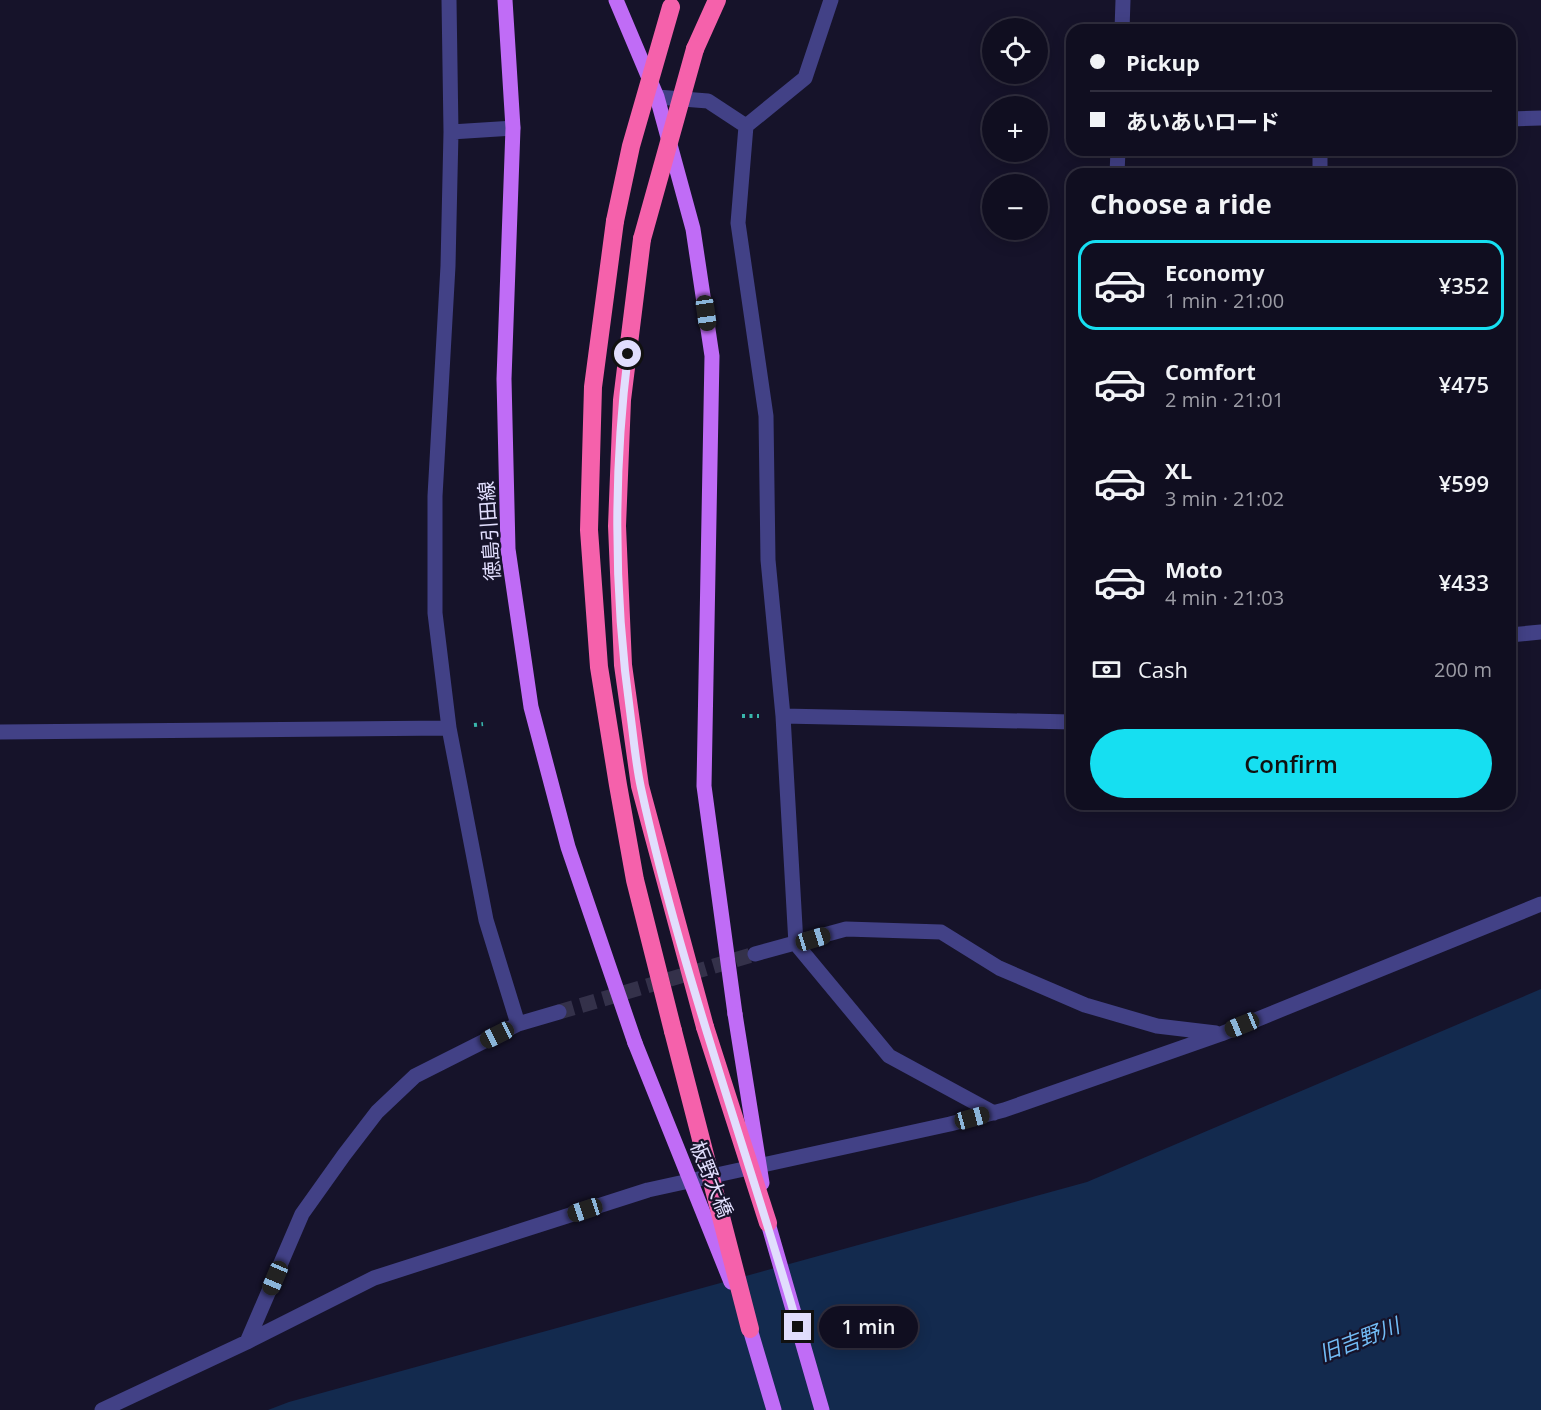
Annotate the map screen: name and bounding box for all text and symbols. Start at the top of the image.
map controls [982,18,1048,240]
button: locate [982,18,1048,84]
text: Pickup [1126,47,1200,77]
button: + [982,96,1048,162]
text: あいあいロード [1126,106,1280,136]
button: − [982,174,1048,240]
text: Choose a ride [1090,185,1272,222]
text: Economy [1165,257,1264,287]
icon: car [1093,258,1147,312]
text: ¥352 [1439,270,1489,300]
text: 1 min · 21:00 [1165,287,1284,314]
car [695,294,717,332]
route start [614,340,641,367]
text: Comfort [1165,356,1256,386]
icon: car [1093,357,1147,411]
text: ¥475 [1439,369,1489,399]
text: 2 min · 21:01 [1165,386,1284,413]
text: XL [1165,455,1192,485]
icon: car [1093,456,1147,510]
text: ¥599 [1439,468,1489,498]
street label: 徳島引田線 [472,480,506,582]
text: 3 min · 21:02 [1165,485,1284,512]
text: Moto [1165,554,1223,584]
icon: car [1093,555,1147,609]
text: ¥433 [1439,567,1489,597]
text: 4 min · 21:03 [1165,584,1284,611]
icon: cash [1090,653,1123,686]
text: Cash [1138,654,1188,684]
text: 200 m [1434,656,1492,683]
button: Confirm [1090,729,1492,798]
car [793,925,833,953]
car [1222,1010,1262,1040]
car [477,1019,517,1051]
car [952,1105,992,1131]
street label: 板野大橋 [684,1137,740,1221]
car [565,1196,605,1224]
car [260,1258,290,1298]
callout: 1 min [819,1306,918,1348]
water label: 旧吉野川 [1315,1310,1405,1367]
route end [784,1313,811,1340]
text: 1 min [842,1313,896,1340]

